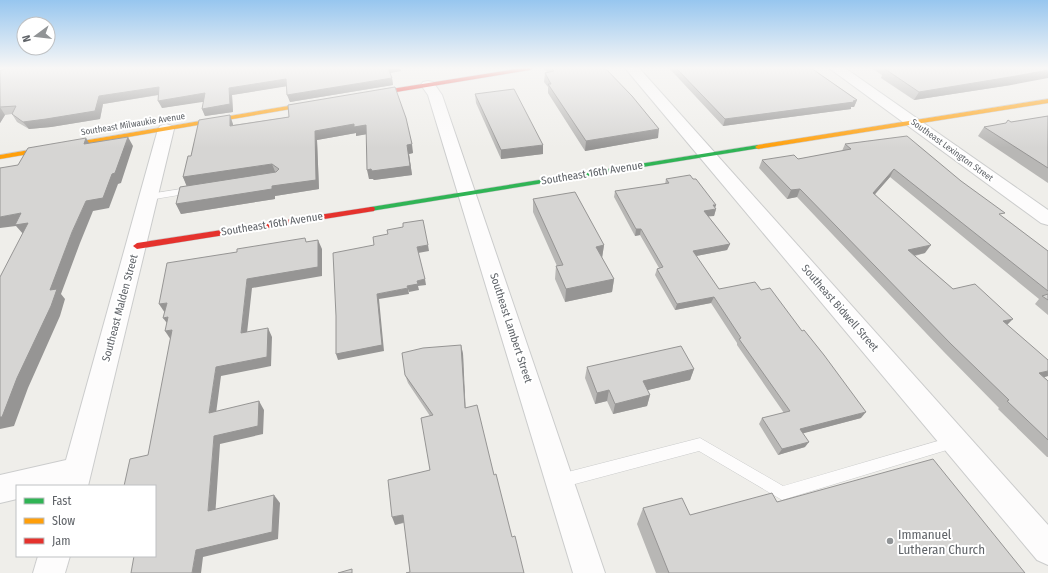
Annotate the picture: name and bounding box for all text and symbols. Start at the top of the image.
north arrow [16,16,56,56]
text: N [20,34,34,43]
street label: Southeast Milwaukie Avenue [80,111,186,137]
street label: Southeast Lexington Street [909,117,995,183]
street label: Southeast 16th Avenue [540,159,644,187]
street label: Southeast 16th Avenue [220,210,324,238]
street label: Southeast Malden Street [99,253,141,363]
street label: Southeast Bidwell Street [799,262,881,354]
street label: Southeast Lambert Street [487,271,535,385]
legend [16,485,156,557]
text: Fast [52,494,71,508]
text: Slow [52,514,75,528]
place label: Immanuel Lutheran Church [898,527,985,557]
text: Jam [52,534,70,548]
marker: Immanuel Lutheran Church [885,536,895,546]

